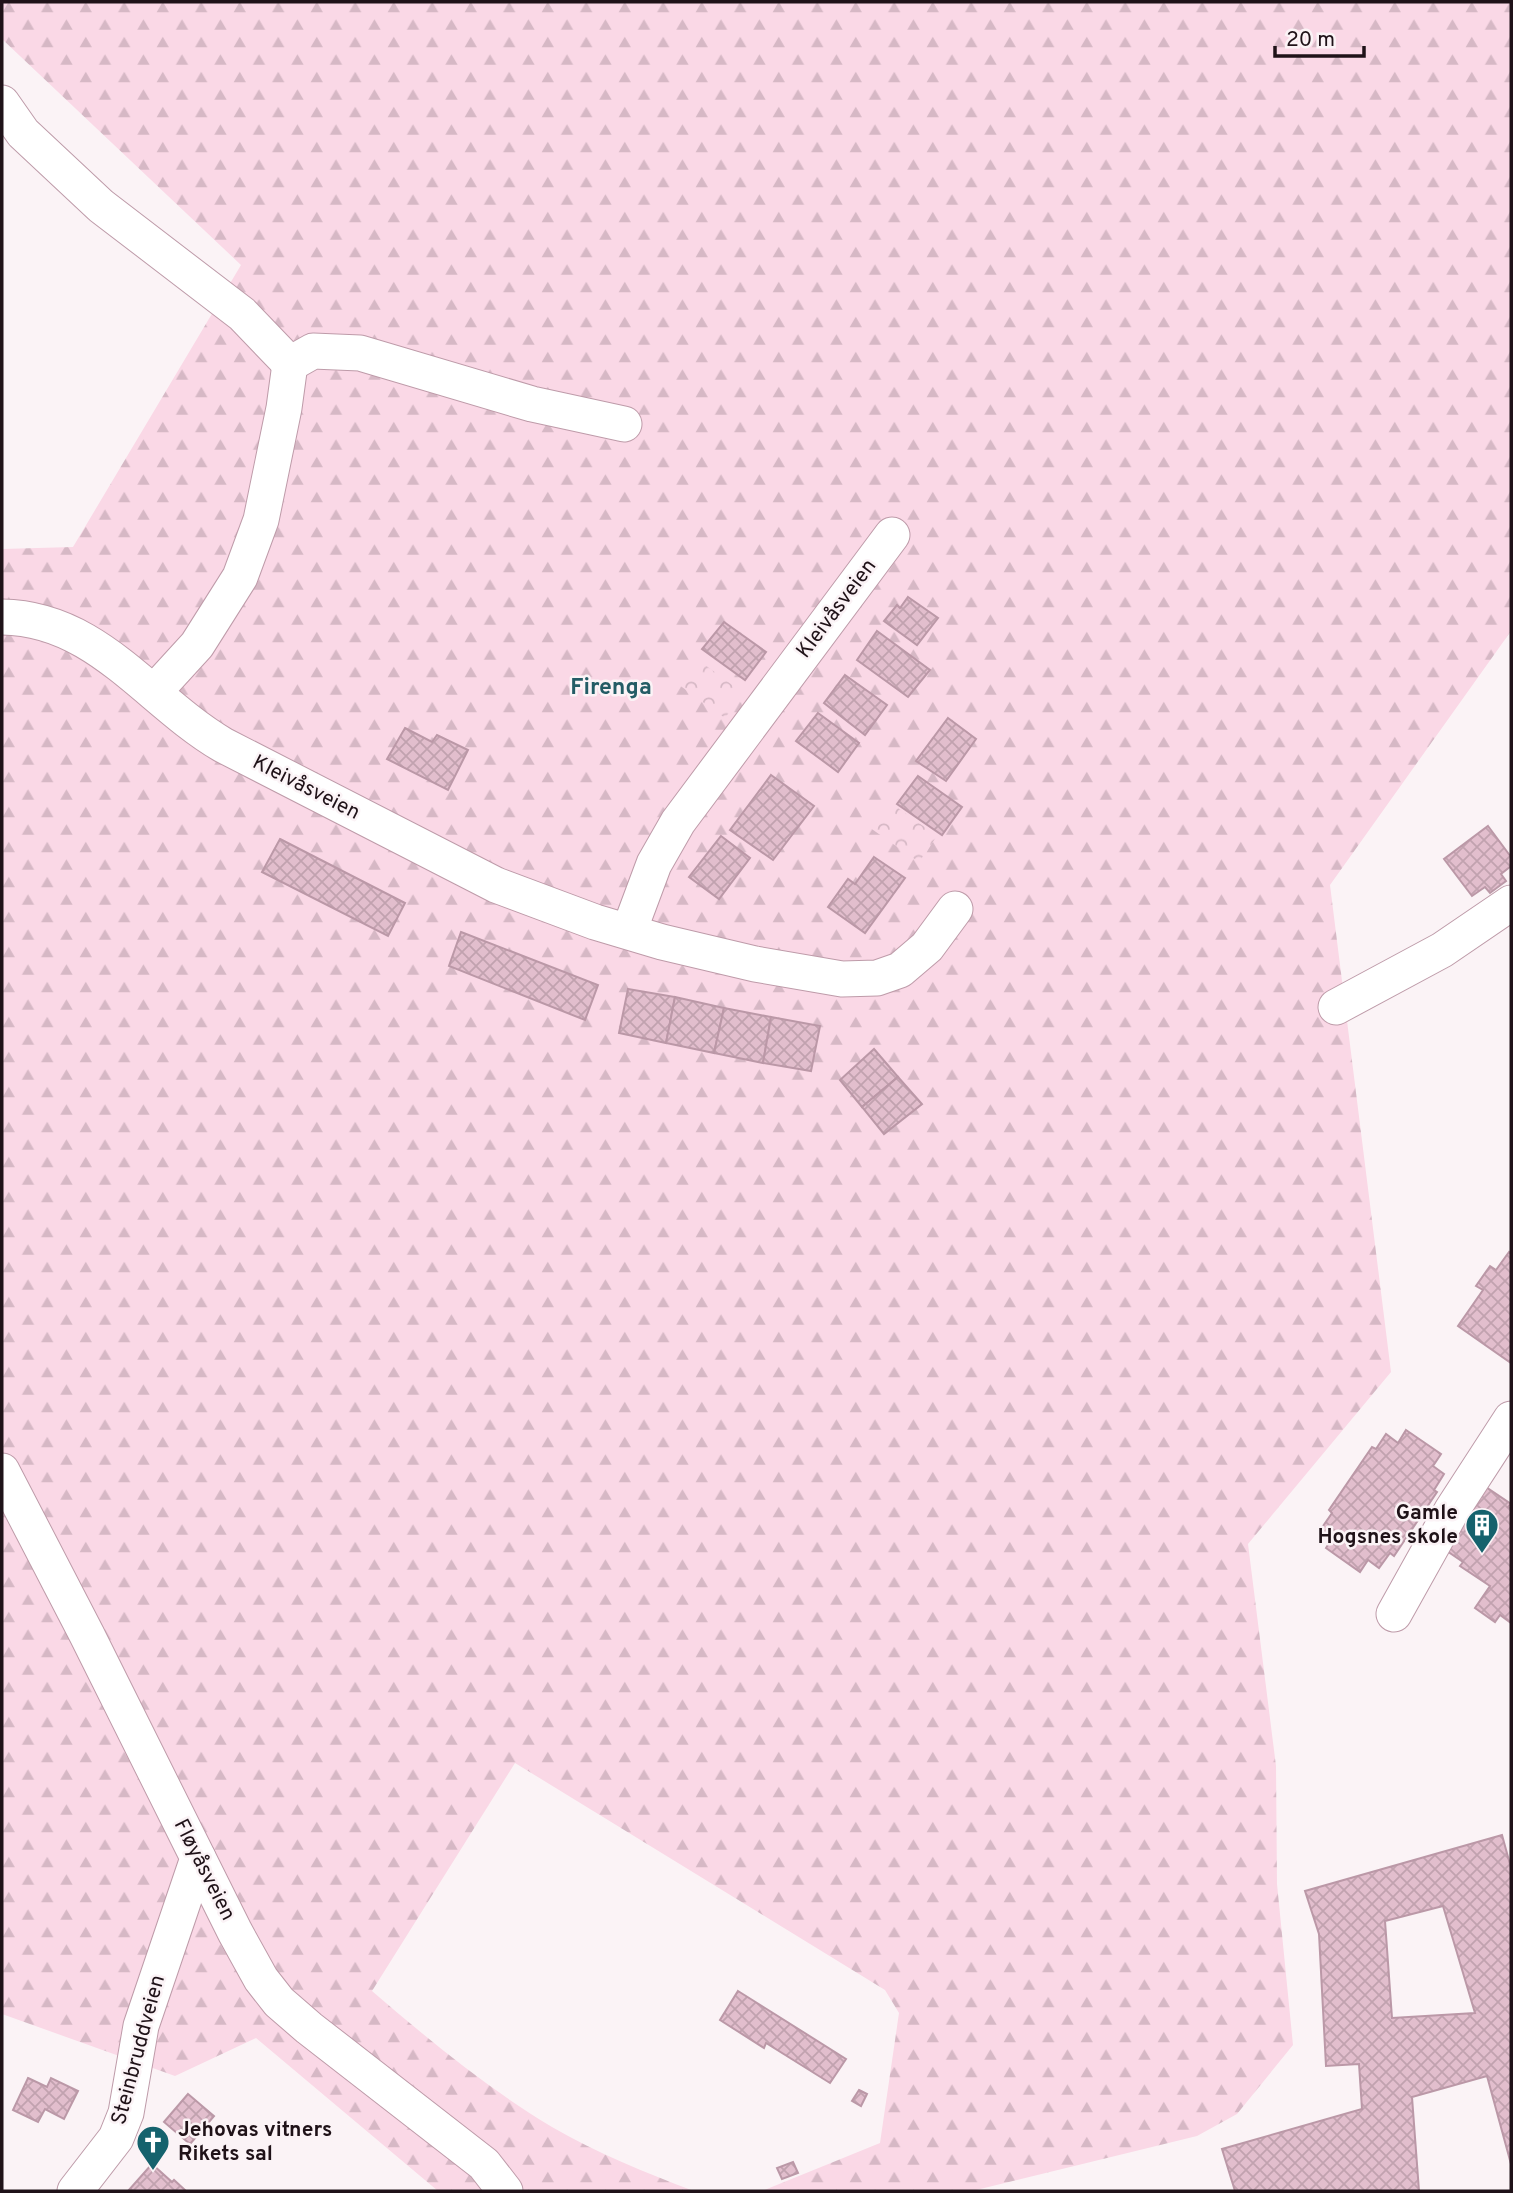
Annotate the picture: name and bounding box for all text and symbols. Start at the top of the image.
scale bar [1275,14,1364,58]
text: 20 m [1286,27,1335,54]
street label: Kleivåsveien [791,554,883,664]
district label: Firenga [570,674,652,703]
street label: Kleivåsveien [248,749,364,827]
place label: Gamle Hogsnes skole [1317,1500,1458,1551]
building icon: Gamle Hogsnes skole [1463,1506,1501,1555]
street label: Fløyåsveien [167,1815,241,1925]
street label: Steinbruddveien [106,1972,172,2128]
place label: Jehovas vitners Rikets sal [178,2117,332,2168]
church icon: Jehovas vitners Rikets sal [134,2123,172,2172]

